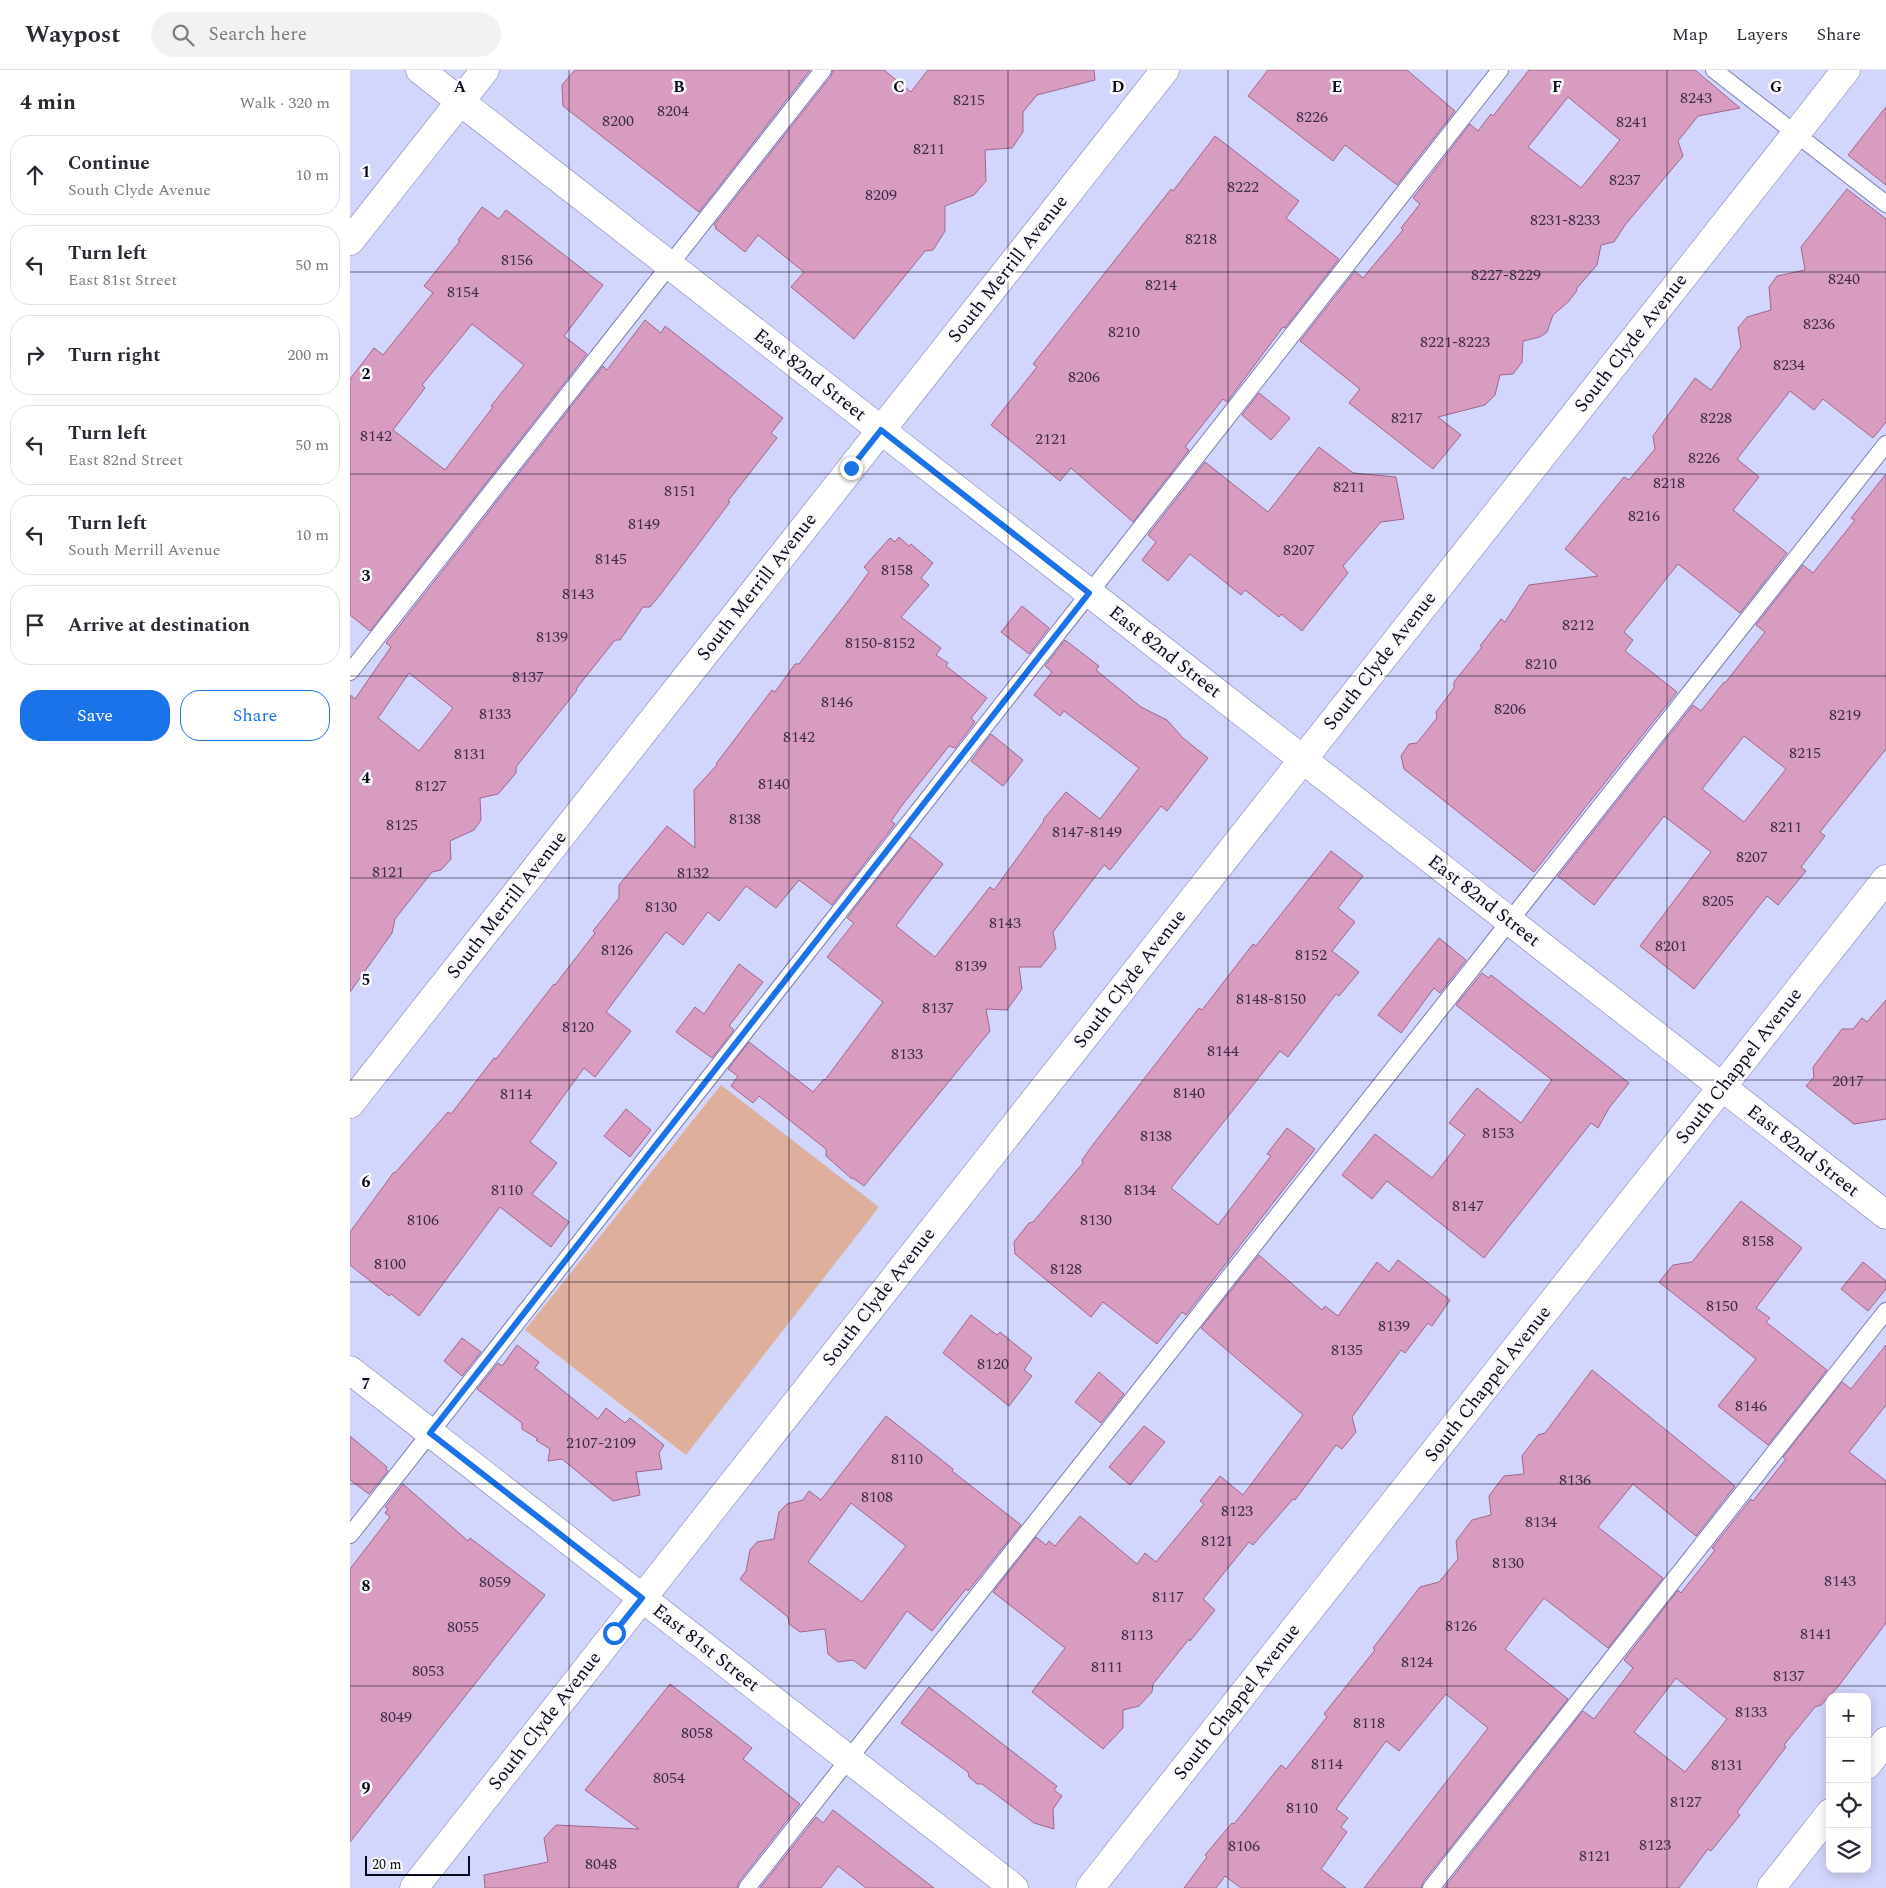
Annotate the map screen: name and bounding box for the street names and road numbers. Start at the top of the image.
street label: South Merrill Avenue [941,189,1075,349]
street label: South Clyde Avenue [1567,267,1695,419]
street label: East 82nd Street [747,322,873,429]
street label: South Merrill Avenue [690,507,824,667]
street label: South Clyde Avenue [1316,585,1444,737]
street label: East 82nd Street [1102,599,1228,706]
street label: South Merrill Avenue [440,825,574,985]
street label: East 82nd Street [1421,848,1547,955]
street label: South Clyde Avenue [1066,903,1194,1055]
street label: South Chappel Avenue [1669,981,1809,1151]
street label: East 82nd Street [1740,1098,1866,1205]
street label: South Clyde Avenue [815,1221,943,1373]
street label: South Chappel Avenue [1418,1299,1558,1469]
street label: East 81st Street [646,1597,766,1699]
street label: South Chappel Avenue [1167,1617,1307,1787]
street label: South Clyde Avenue [481,1645,609,1797]

